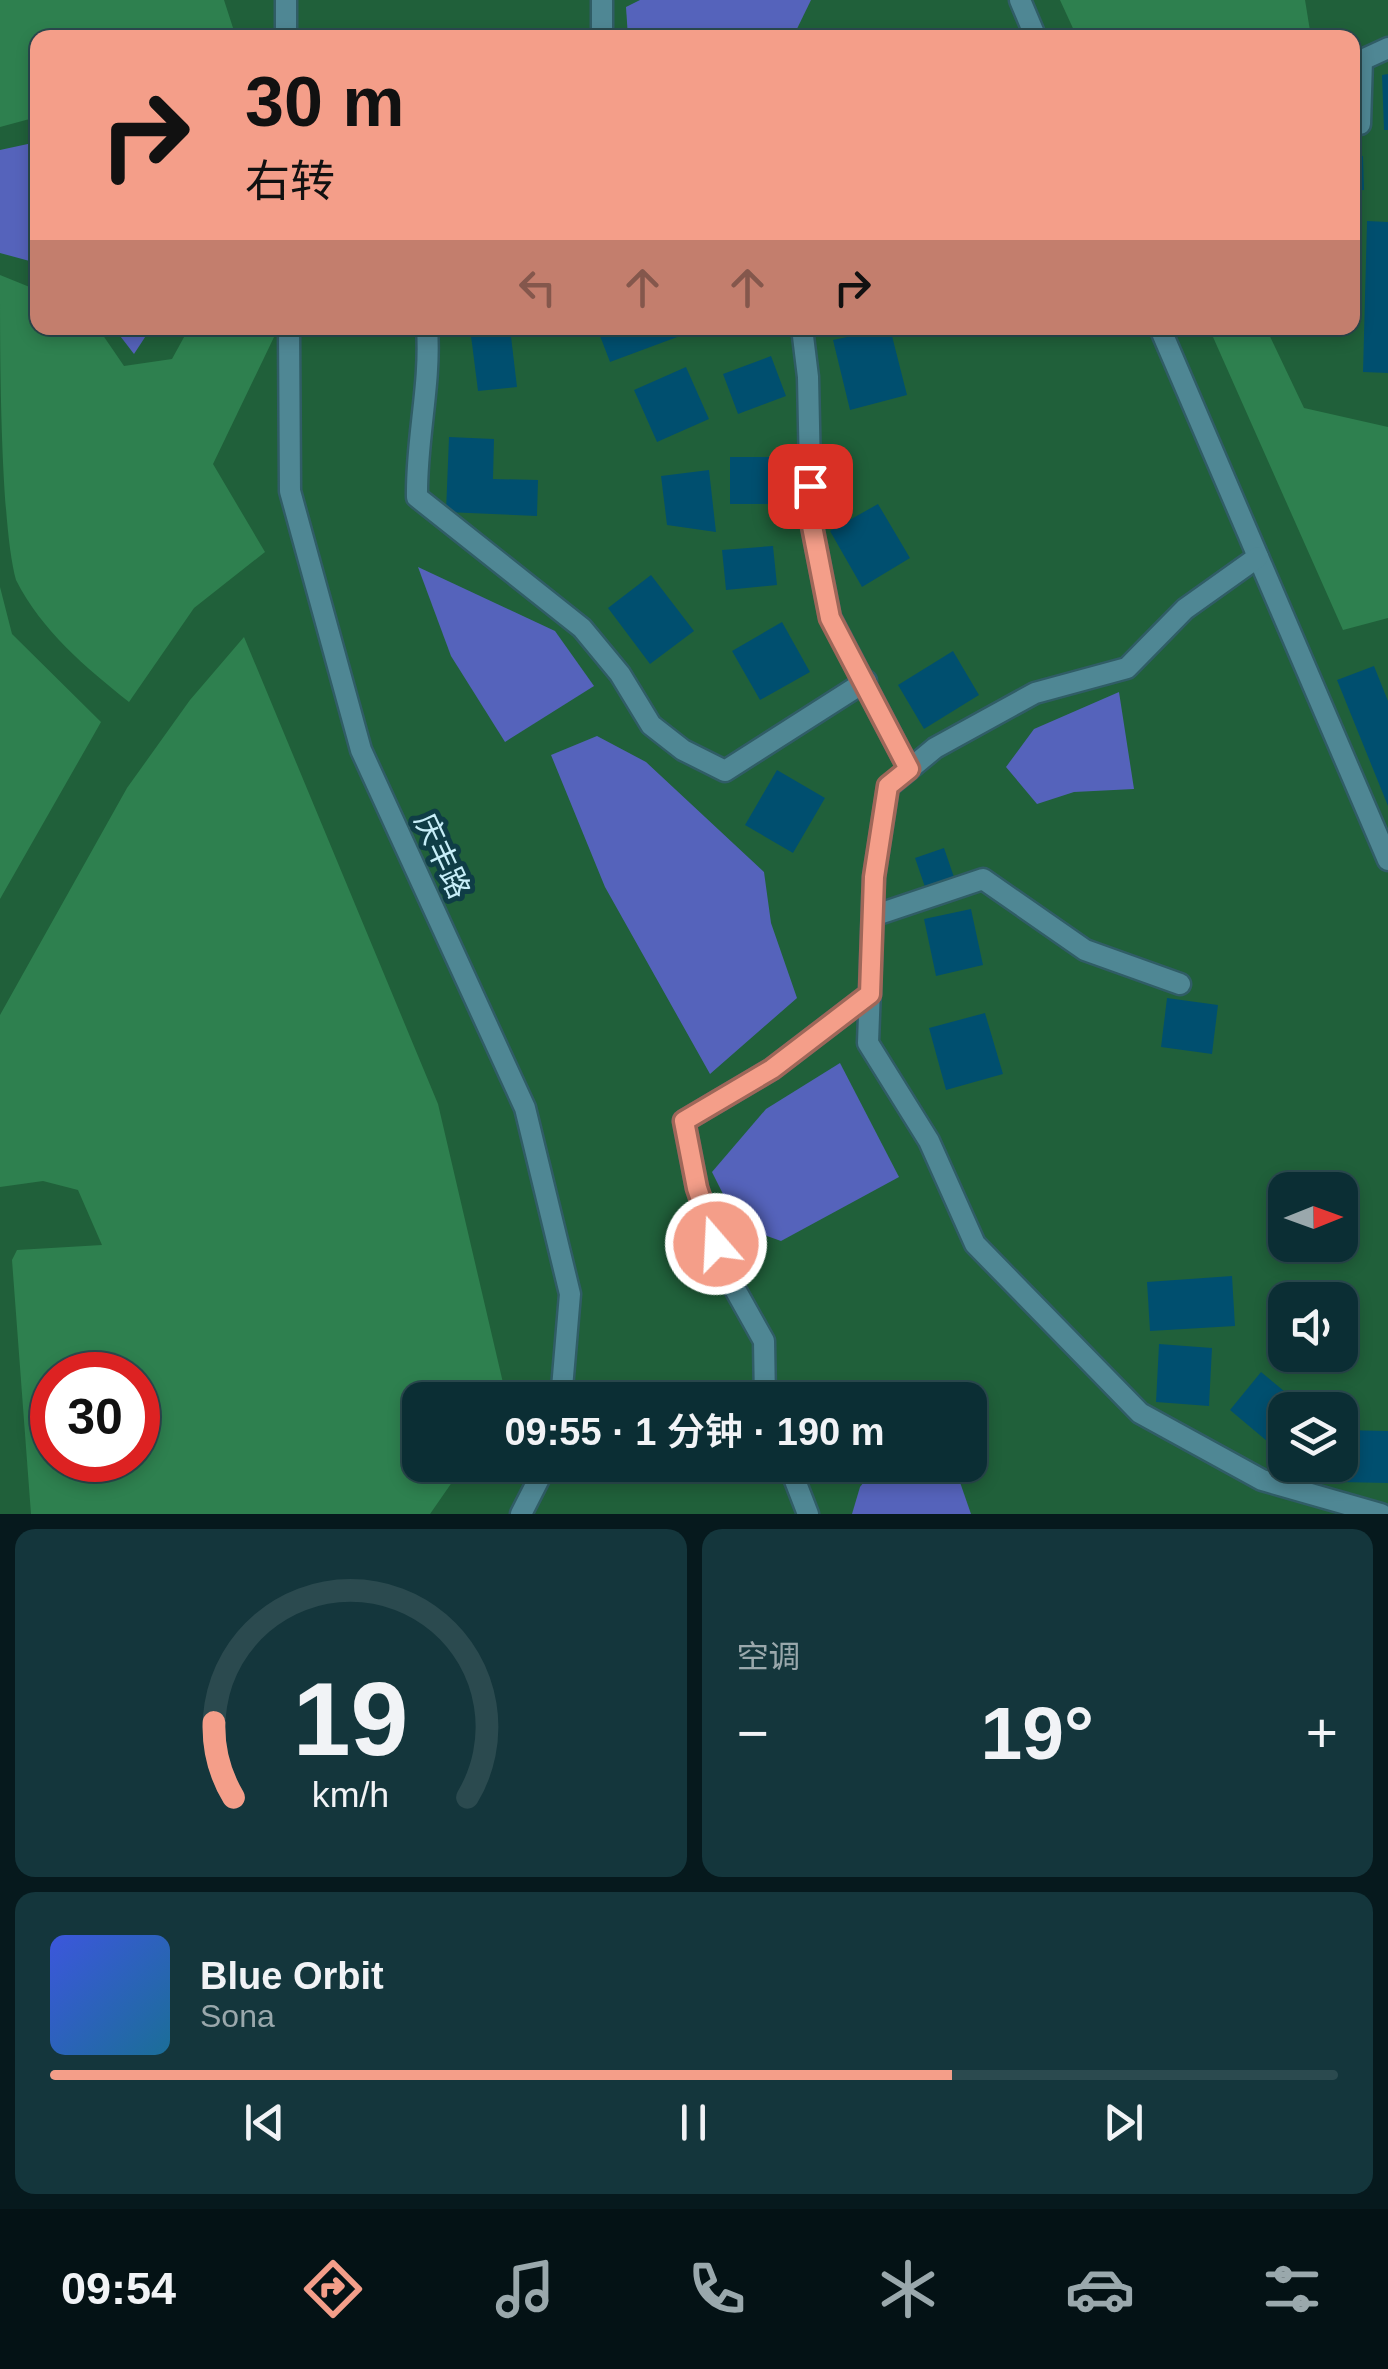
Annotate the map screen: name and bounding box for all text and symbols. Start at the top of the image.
text: 30 m [245,63,405,141]
icon: right [80,70,210,200]
text: 右转 [245,156,335,207]
icon: left [510,260,565,315]
icon: ahead [615,260,670,315]
icon: ahead [720,260,775,315]
icon: right [825,260,880,315]
pin [768,444,853,529]
icon: arrive [783,459,838,514]
street label: 庆丰路 [408,808,476,904]
north arrow [1268,1172,1358,1262]
map controls [1268,1172,1358,1482]
position arrow [664,1192,768,1296]
button: sound [1268,1282,1358,1372]
speed limit sign: 30 [30,1352,160,1482]
button: layers [1268,1392,1358,1482]
text: 09:55 · 1 分钟 · 190 m [504,1411,885,1453]
text: 空调 [737,1639,801,1675]
text: 19 [293,1661,409,1777]
text: 19° [981,1691,1094,1775]
text: − [737,1702,769,1764]
text: + [1306,1702,1338,1764]
text: km/h [312,1775,389,1815]
text: Blue Orbit [200,1955,384,1997]
text: Sona [200,1998,275,2034]
icon: previous [237,2095,292,2150]
icon: pause [666,2095,721,2150]
icon: next [1096,2095,1151,2150]
icon: directions [298,2254,368,2324]
icon: music [490,2254,560,2324]
icon: phone [682,2254,752,2324]
icon: climate [873,2254,943,2324]
icon: car [1065,2254,1135,2324]
icon: filters [1257,2254,1327,2324]
text: 09:54 [61,2263,176,2314]

